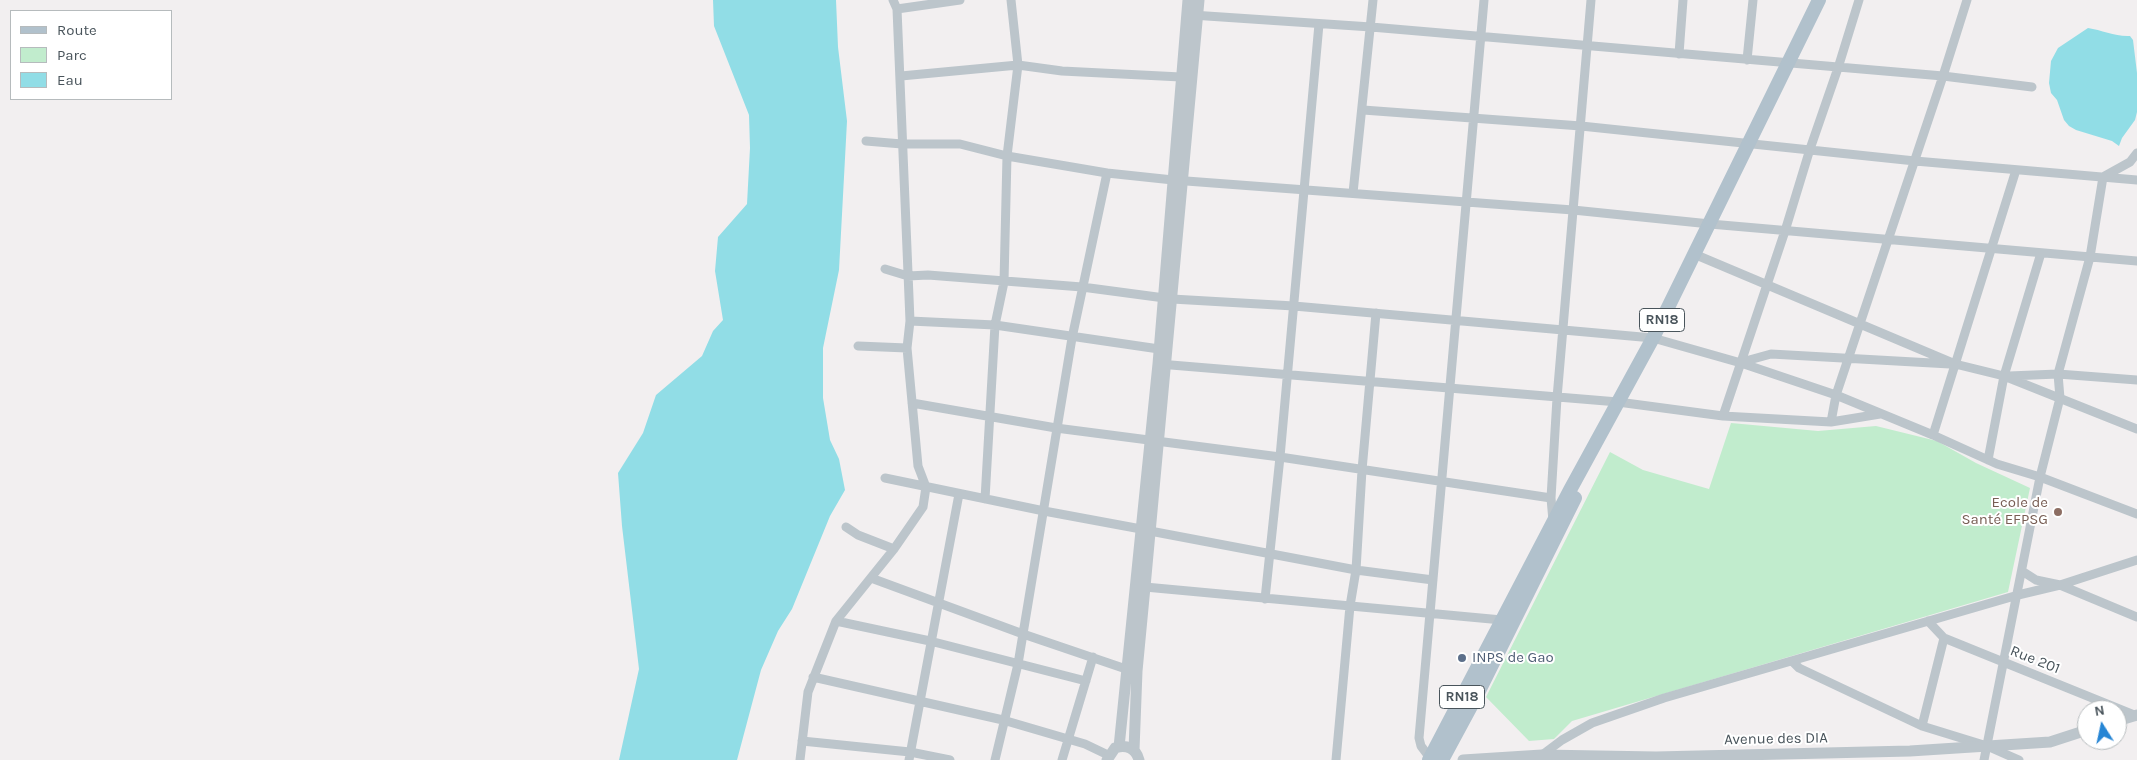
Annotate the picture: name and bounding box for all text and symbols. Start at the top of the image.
legend [10,10,172,100]
text: Route [57,21,97,39]
text: Parc [57,46,87,64]
text: Eau [57,71,83,89]
road number: RN18 [1640,308,1684,332]
place label: Ecole de Santé EFPSG [1961,494,2048,529]
marker: Ecole de Santé EFPSG [2052,506,2064,518]
street label: Rue 201 [2007,642,2063,678]
place label: INPS de Gao [1472,649,1554,667]
marker: INPS de Gao [1456,652,1468,664]
road number: RN18 [1440,686,1484,709]
north arrow [2077,700,2127,750]
text: N [2093,701,2106,720]
street label: Avenue des DIA [1724,729,1828,749]

